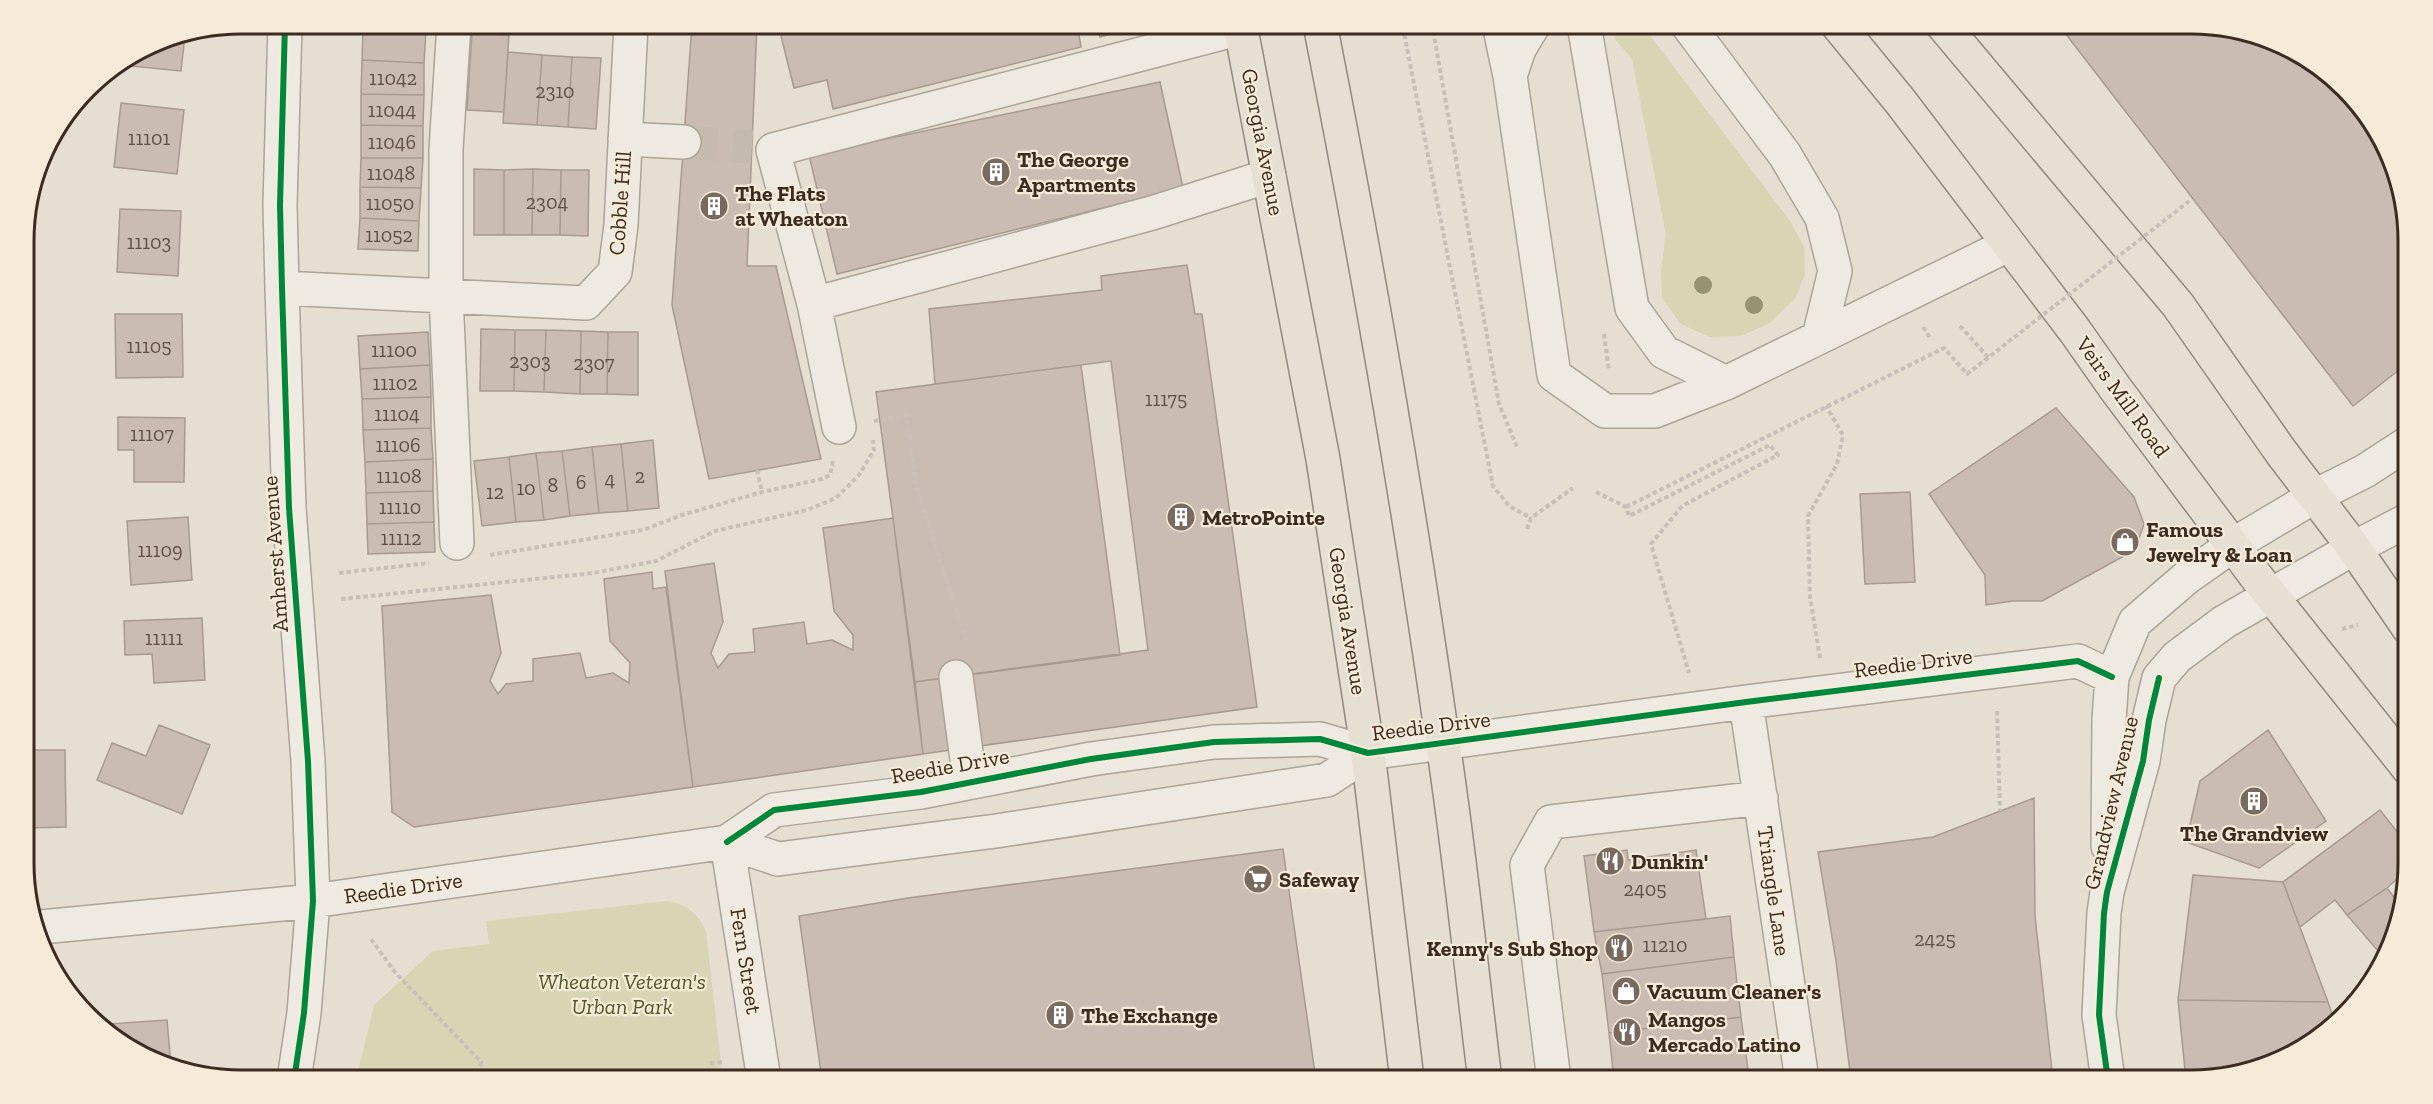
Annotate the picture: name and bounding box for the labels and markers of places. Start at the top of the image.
place label: The George Apartments [1017,146,1136,198]
building icon: The George Apartments [980,156,1012,188]
place label: The Flats at Wheaton [735,180,848,232]
building icon: The Flats at Wheaton [698,190,730,222]
building icon: MetroPointe [1165,501,1197,533]
place label: MetroPointe [1202,504,1325,531]
place label: Famous Jewelry & Loan [2146,516,2292,568]
shop icon: Famous Jewelry & Loan [2109,526,2141,558]
building icon: The Grandview [2238,785,2270,817]
place label: The Grandview [2180,820,2328,847]
restaurant icon: Dunkin' [1594,845,1626,877]
place label: Dunkin' [1631,848,1708,875]
supermarket icon: Safeway [1242,863,1274,895]
place label: Safeway [1279,866,1360,893]
restaurant icon: Kenny's Sub Shop [1603,932,1635,964]
place label: Kenny's Sub Shop [1426,935,1598,962]
shop icon: Vacuum Cleaner's [1610,975,1642,1007]
place label: Vacuum Cleaner's [1647,978,1821,1005]
building icon: The Exchange [1044,999,1076,1031]
place label: The Exchange [1081,1002,1218,1029]
place label: Mangos Mercado Latino [1648,1006,1801,1058]
restaurant icon: Mangos Mercado Latino [1611,1016,1643,1048]

